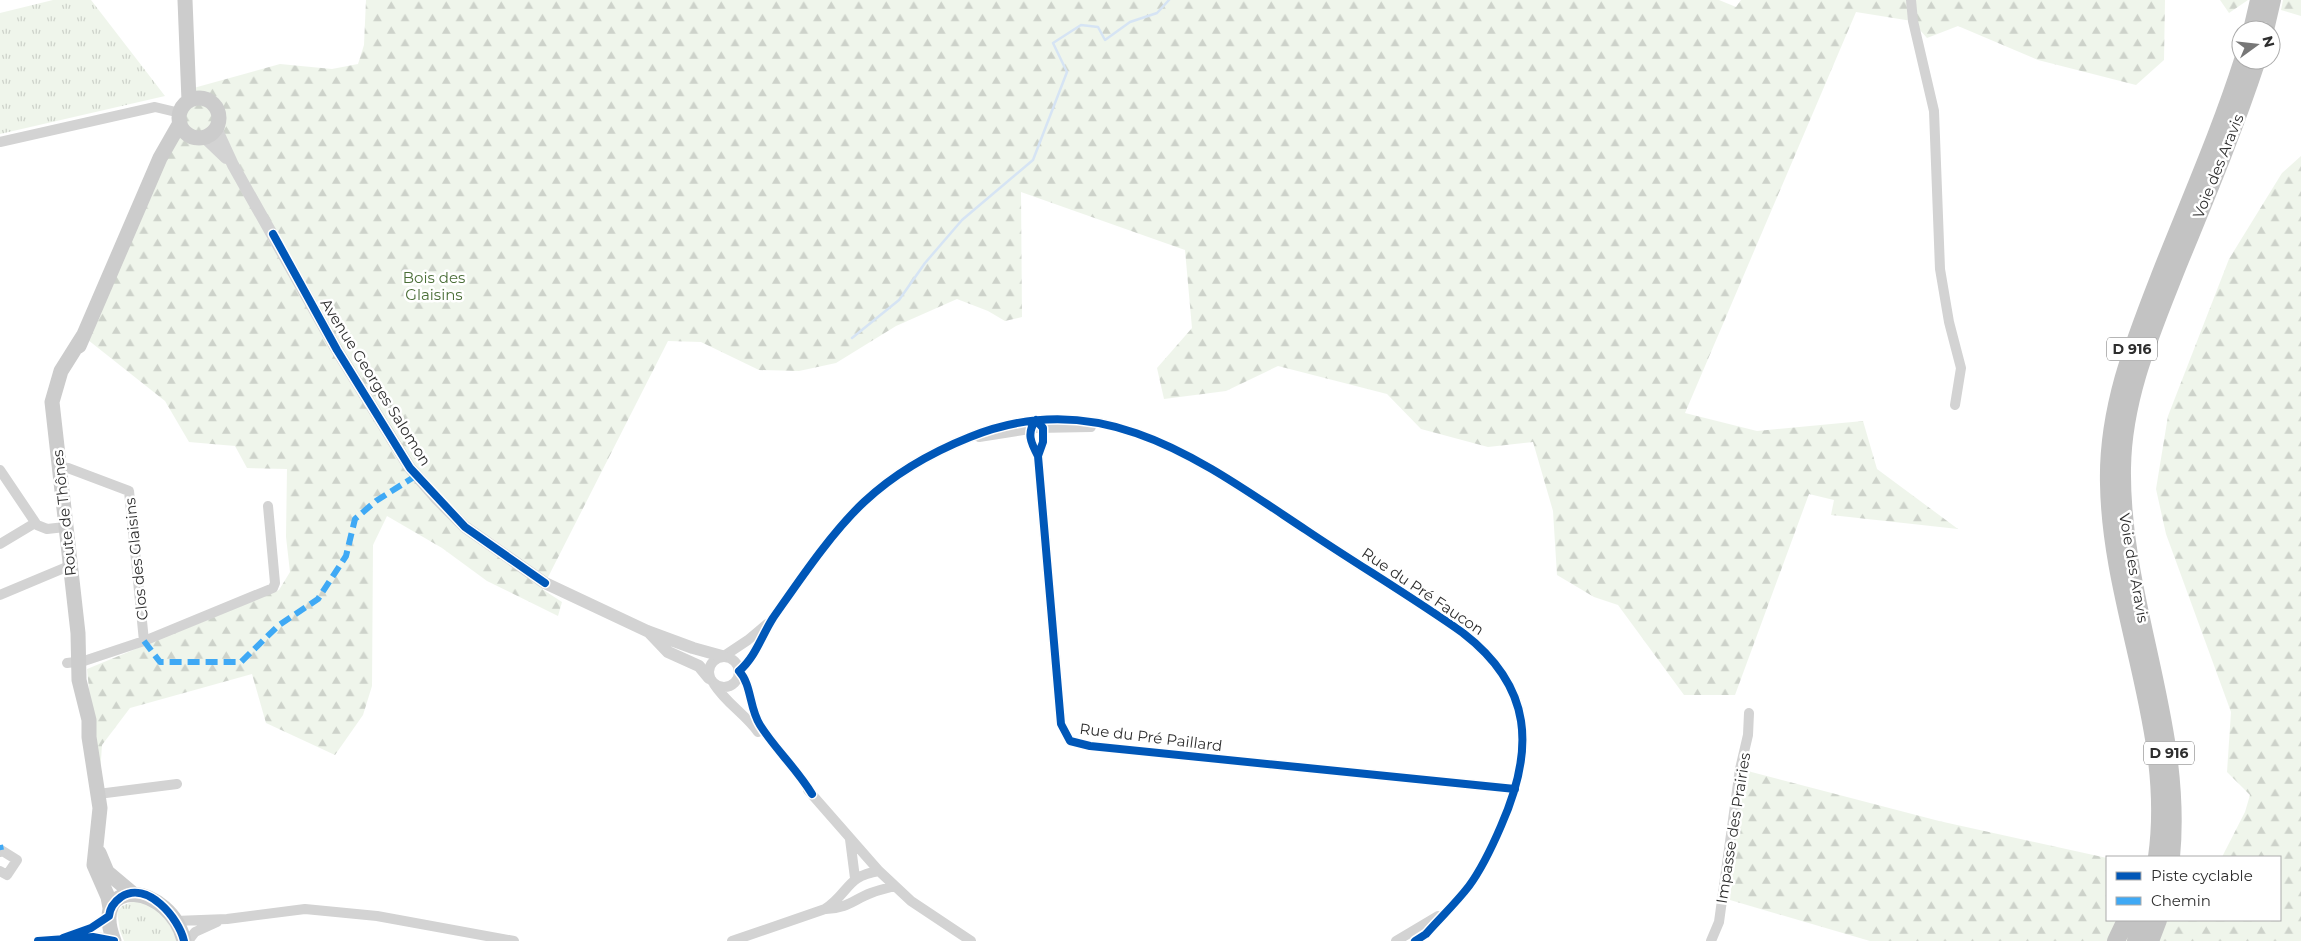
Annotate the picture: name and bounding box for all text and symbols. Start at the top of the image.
north arrow [2231,20,2281,70]
text: N [2258,34,2279,49]
street label: Voie des Aravis [2188,111,2248,221]
park label: Bois des Glaisins [403,268,465,304]
street label: Avenue Georges Salomon [317,295,435,469]
road number: D 916 [2107,338,2157,360]
street label: Route de Thônes [48,449,80,577]
street label: Clos des Glaisins [120,497,152,621]
street label: Voie des Aravis [2115,512,2153,624]
street label: Rue du Pré Faucon [1358,543,1488,639]
street label: Rue du Pré Paillard [1079,719,1223,755]
road number: D 916 [2144,741,2194,764]
street label: Impasse des Prairies [1712,751,1754,905]
legend [2106,856,2281,921]
text: Piste cyclable [2151,866,2253,885]
text: Chemin [2151,891,2211,910]

